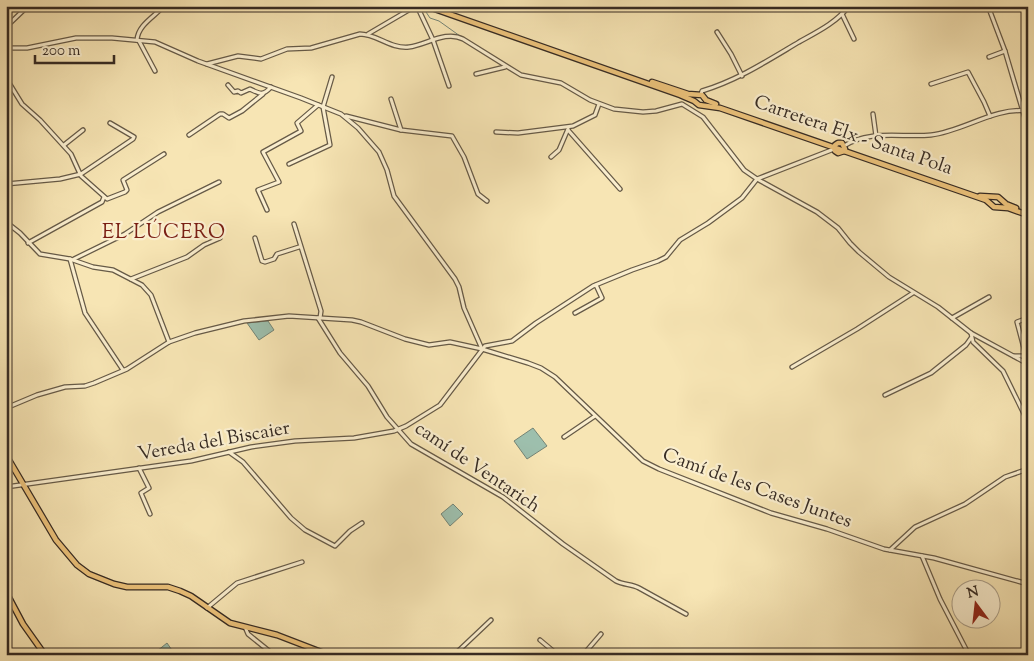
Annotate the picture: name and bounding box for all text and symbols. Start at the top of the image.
scale bar [35,32,114,64]
text: 200 m [42,41,81,62]
street label: Carretera Elx - Santa Pola [750,89,956,183]
district label: EL LÚCERO [102,218,226,248]
street label: Vereda del Biscaier [136,415,292,469]
street label: camí de Ventarich [409,416,545,520]
street label: Camí de les Cases Juntes [658,442,856,536]
north arrow [952,578,1002,628]
text: N [965,582,981,604]

